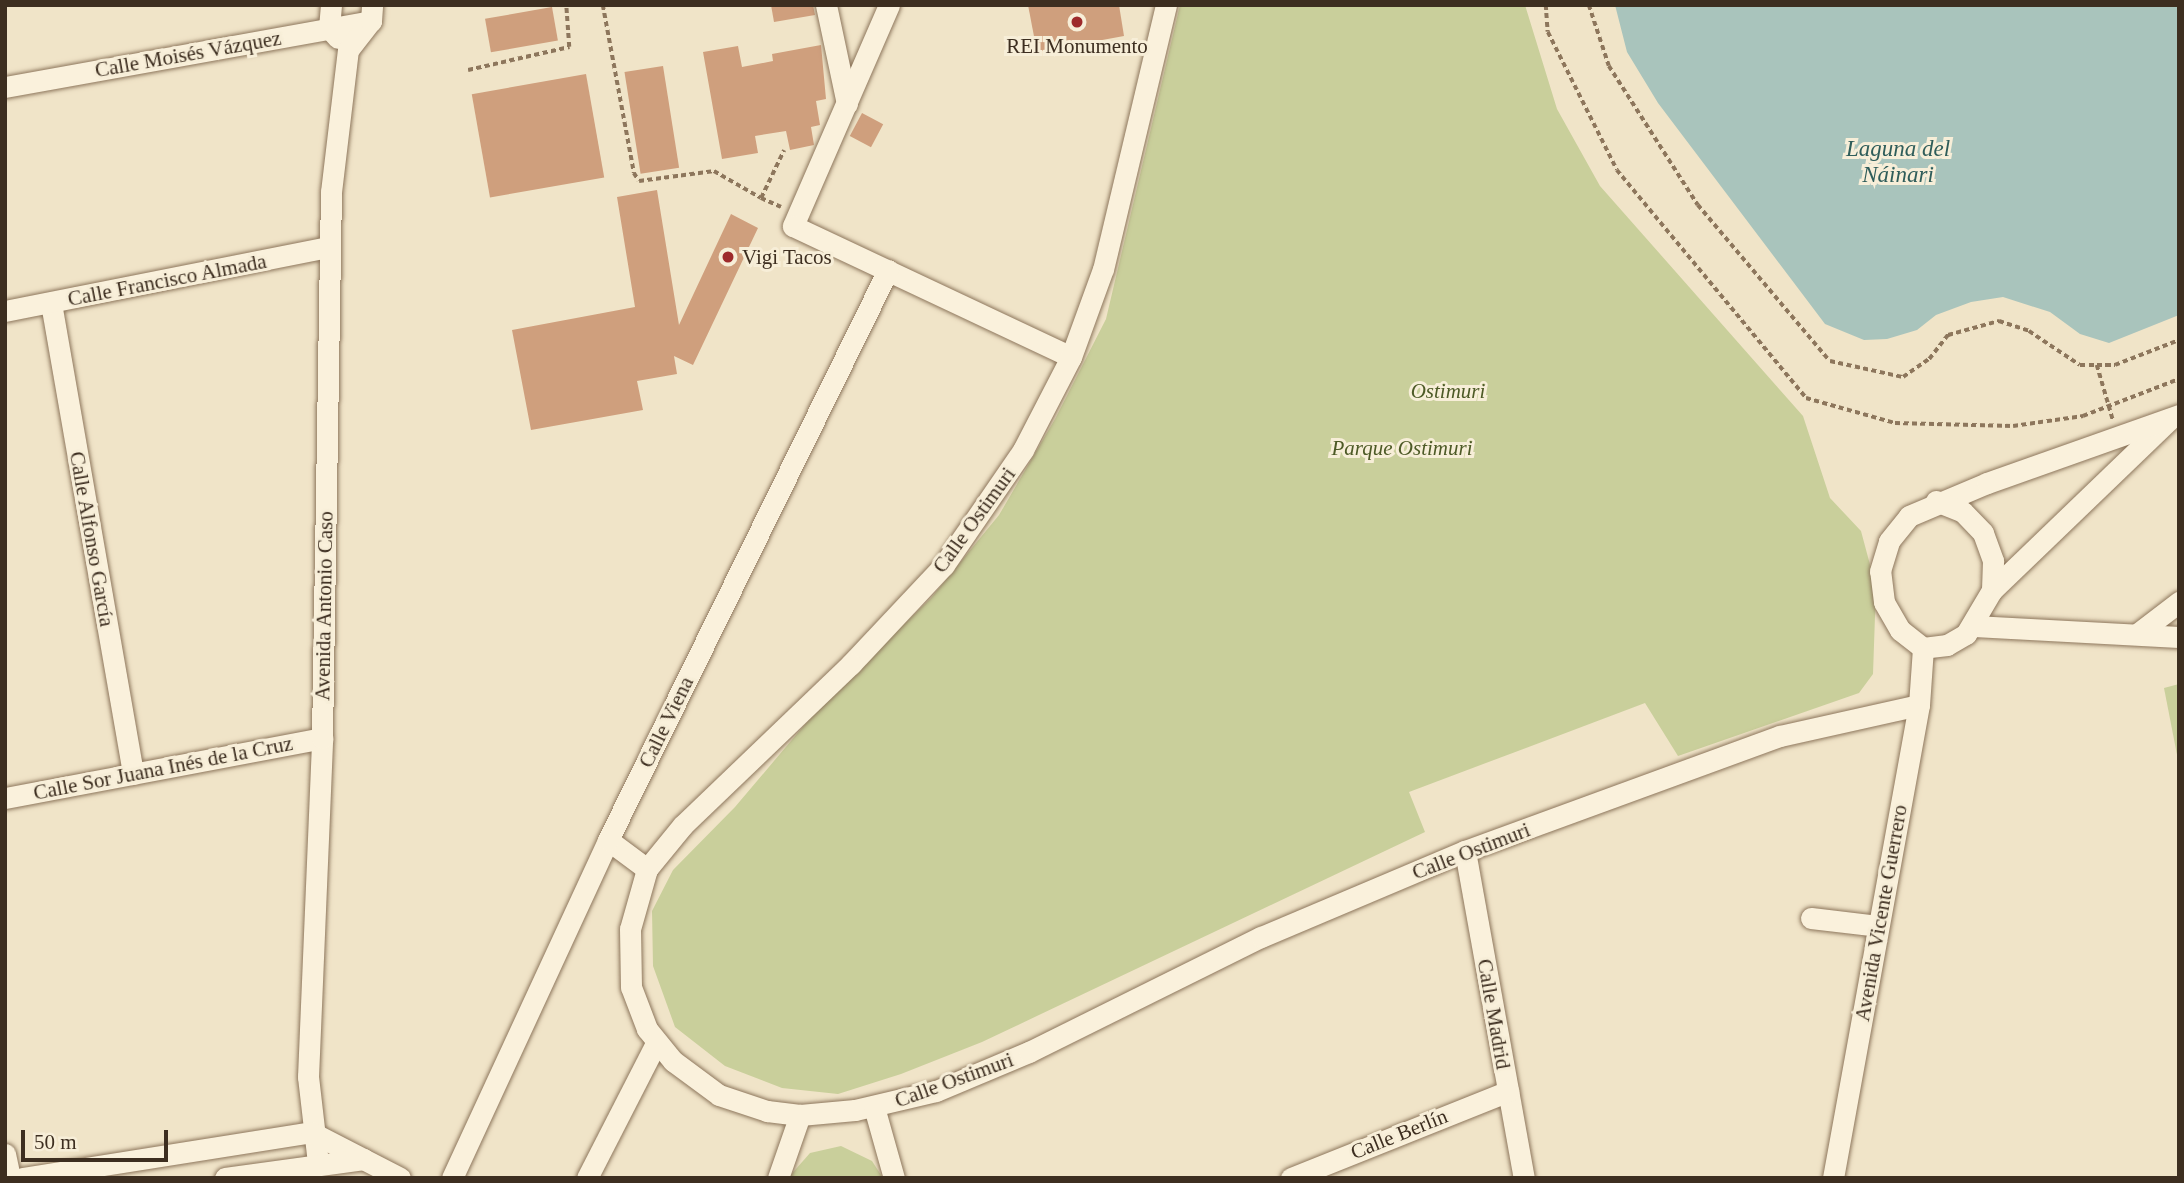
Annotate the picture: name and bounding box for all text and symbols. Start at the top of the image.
marker: REI Monumento [1069,14,1085,30]
street label: Calle Moisés Vázquez [93,25,283,83]
place label: REI Monumento [1006,33,1148,59]
water label: Laguna del Náinari [1846,135,1950,189]
place label: Vigi Tacos [742,244,832,270]
street label: Calle Francisco Almada [65,248,269,312]
marker: Vigi Tacos [720,249,736,265]
park label: Ostimuri [1411,378,1485,404]
park label: Parque Ostimuri [1332,435,1472,461]
street label: Calle Alfonso García [64,449,120,629]
street label: Calle Ostimuri [927,462,1021,578]
street label: Avenida Antonio Caso [310,510,338,702]
street label: Calle Viena [633,672,699,772]
street label: Calle Sor Juana Inés de la Cruz [31,730,295,806]
street label: Avenida Vicente Guerrero [1849,803,1913,1023]
street label: Calle Ostimuri [1408,817,1534,885]
street label: Calle Madrid [1472,957,1516,1071]
street label: Calle Ostimuri [891,1047,1017,1113]
street label: Calle Berlín [1347,1103,1451,1165]
scale bar [24,1116,172,1160]
text: 50 m [34,1130,77,1154]

